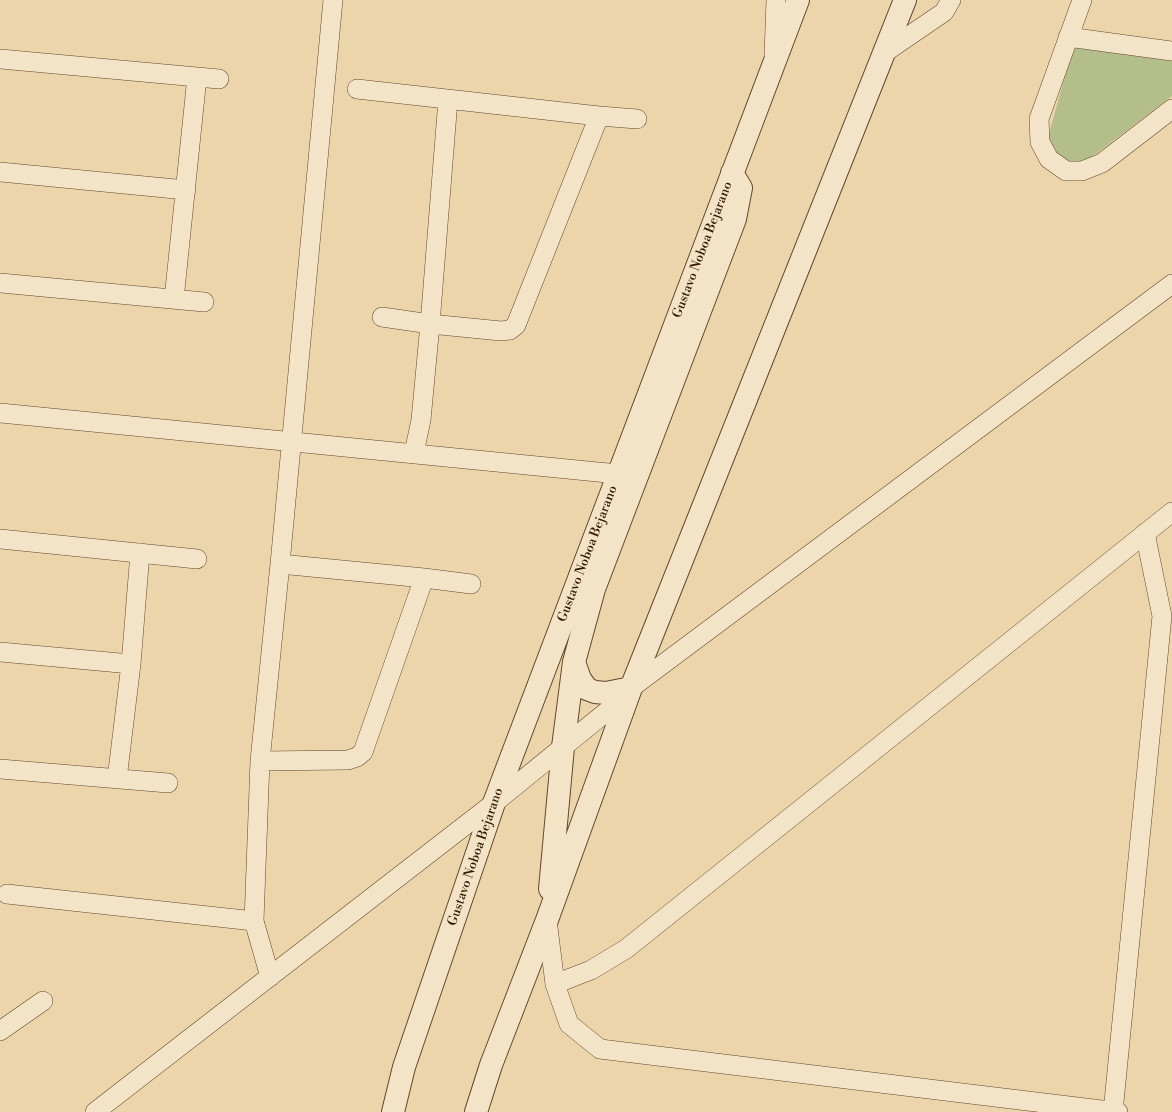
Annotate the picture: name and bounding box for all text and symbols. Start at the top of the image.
street label: Gustavo Noboa Bejarano [670,180,736,320]
street label: Gustavo Noboa Bejarano [555,484,621,624]
street label: Gustavo Noboa Bejarano [445,786,507,928]

